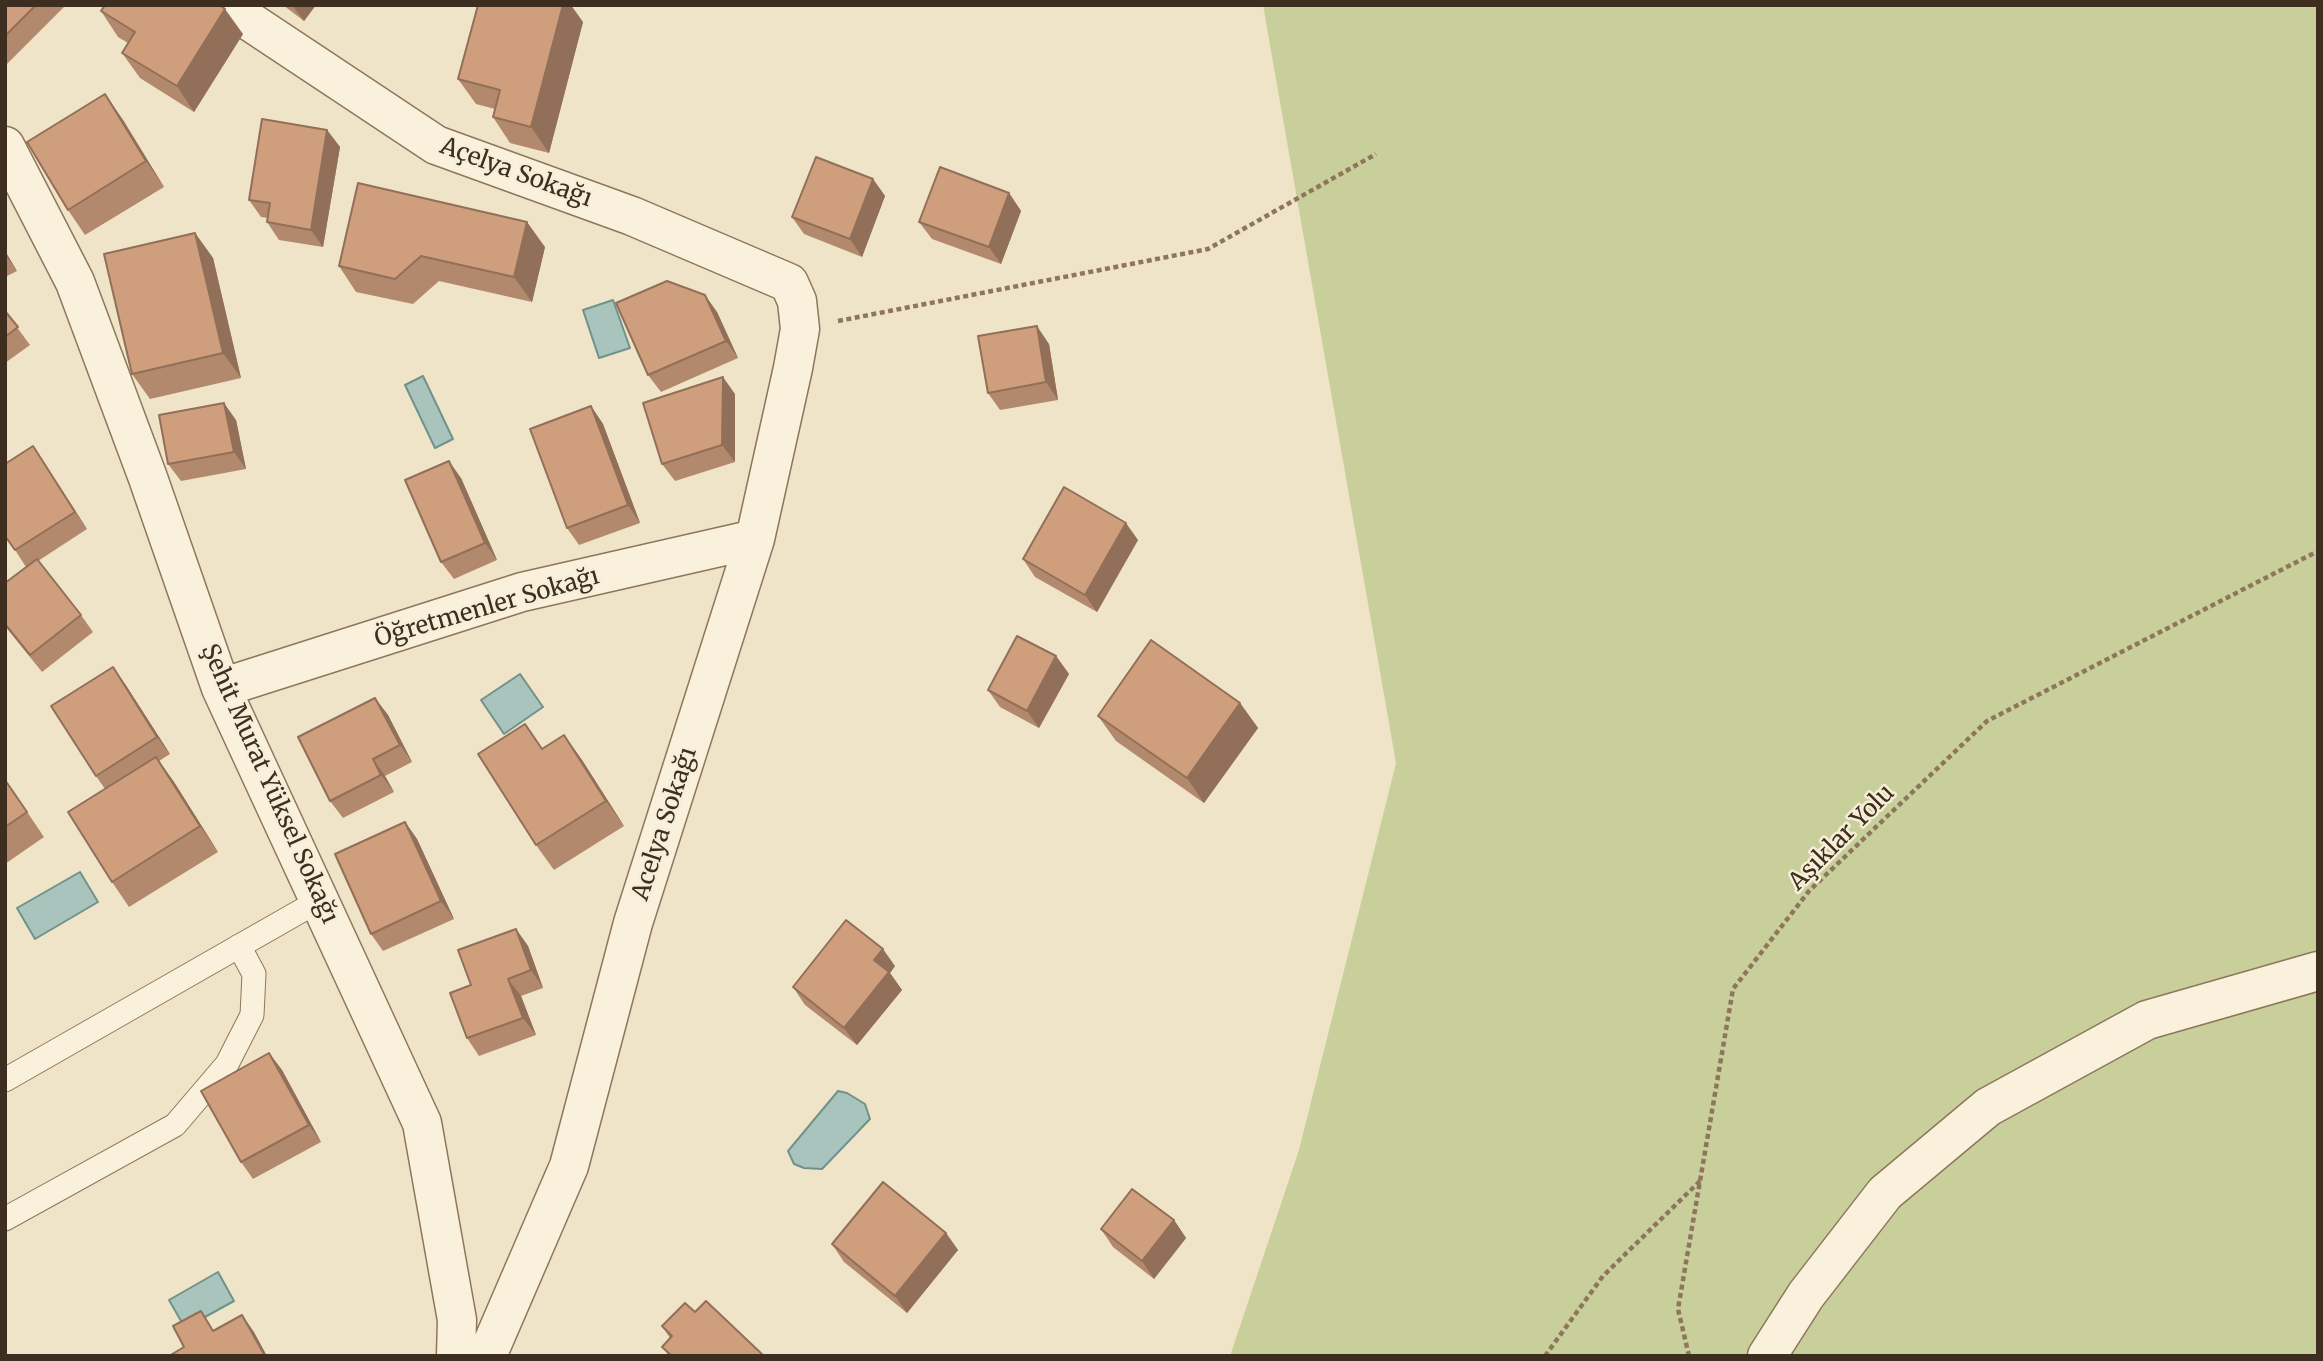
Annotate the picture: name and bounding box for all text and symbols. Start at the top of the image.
street label: Açelya Sokağı [436,132,596,214]
street label: Öğretmenler Sokağı [371,562,603,654]
street label: Şehit Murat Yüksel Sokağı [194,640,344,928]
street label: Acelya Sokağı [627,744,703,904]
street label: Aşıklar Yolu [1783,779,1901,897]

